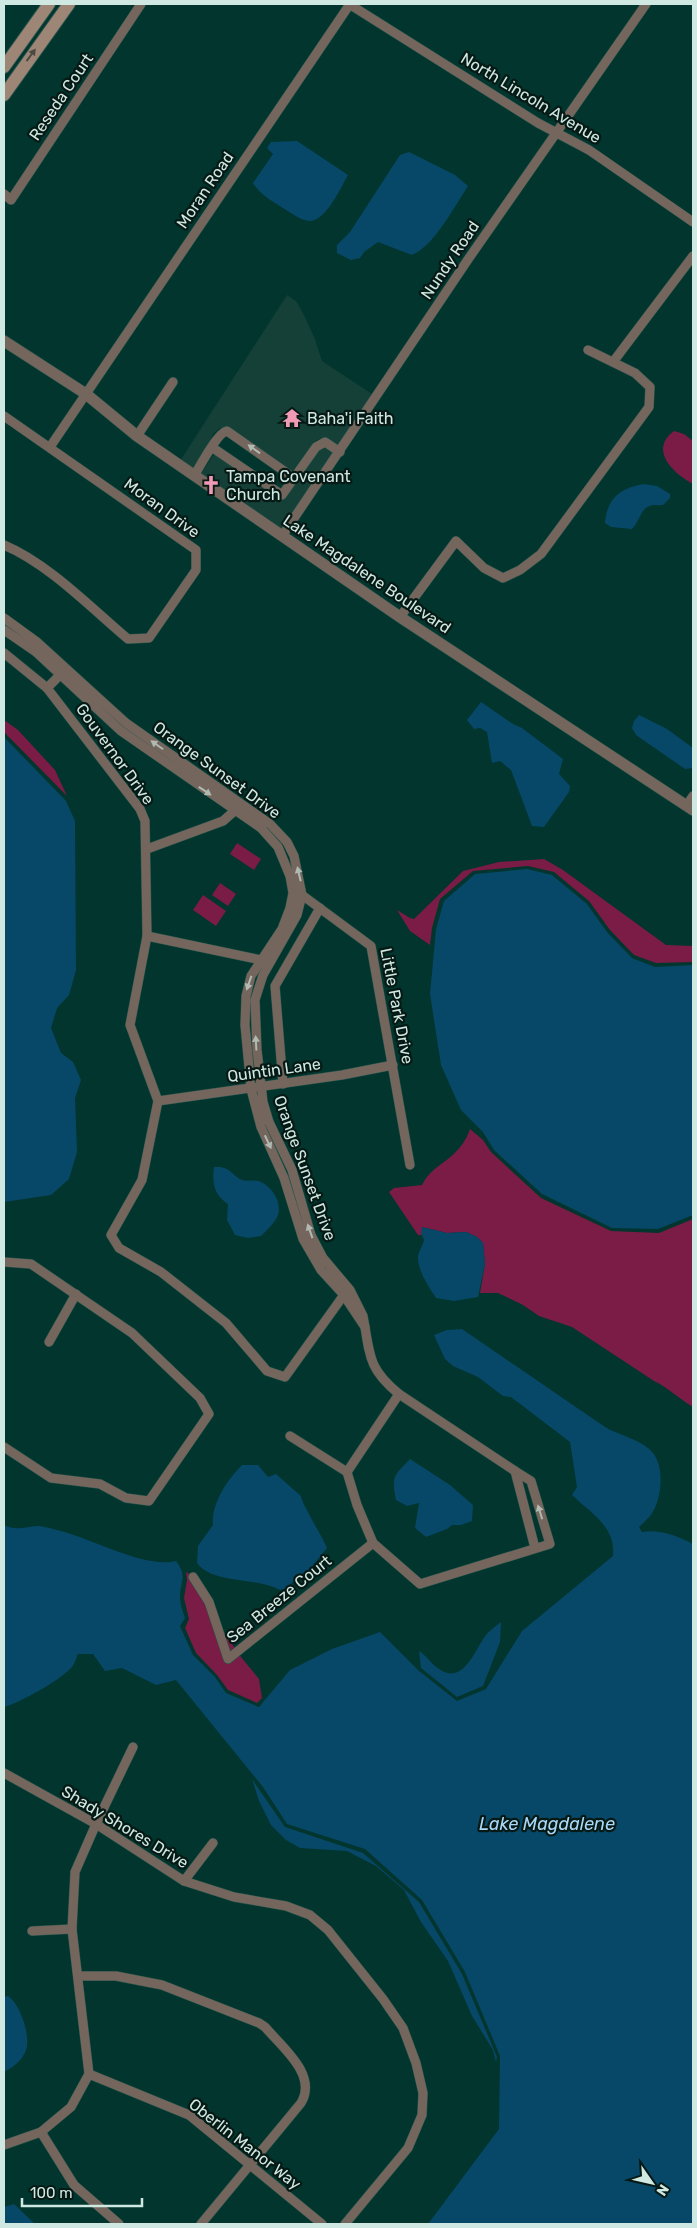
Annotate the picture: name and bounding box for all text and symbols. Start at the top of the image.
one-way arrow [26,49,37,62]
street label: North Lincoln Avenue [458,49,605,147]
street label: Reseda Court [25,50,97,144]
street label: Moran Road [172,148,238,232]
street label: Nundy Road [417,217,483,303]
temple icon: Baha'i Faith [281,407,303,429]
place label: Baha'i Faith [307,409,394,428]
one-way arrow [247,444,261,454]
place label: Tampa Covenant Church [226,467,351,504]
street label: Moran Drive [120,474,204,542]
church icon: Tampa Covenant Church [200,474,222,496]
street label: Lake Magdalene Boulevard [279,511,455,637]
street label: Gouvernor Drive [72,700,158,808]
street label: Orange Sunset Drive [150,717,284,823]
one-way arrow [150,740,163,750]
one-way arrow [199,786,212,796]
one-way arrow [295,867,303,882]
street label: Little Park Drive [376,946,418,1066]
one-way arrow [245,976,253,991]
one-way arrow [252,1035,260,1051]
street label: Quintin Lane [226,1054,322,1086]
street label: Orange Sunset Drive [270,1093,340,1243]
one-way arrow [264,1135,272,1149]
one-way arrow [306,1223,314,1238]
one-way arrow [536,1504,544,1519]
street label: Sea Breeze Court [223,1551,335,1647]
street label: Shady Shores Drive [58,1782,192,1872]
water label: Lake Magdalene [479,1813,615,1835]
street label: Oberlin Manor Way [185,2094,305,2194]
north arrow [627,2158,677,2208]
scale bar [22,2176,142,2208]
text: N [652,2181,672,2199]
text: 100 m [30,2184,72,2202]

